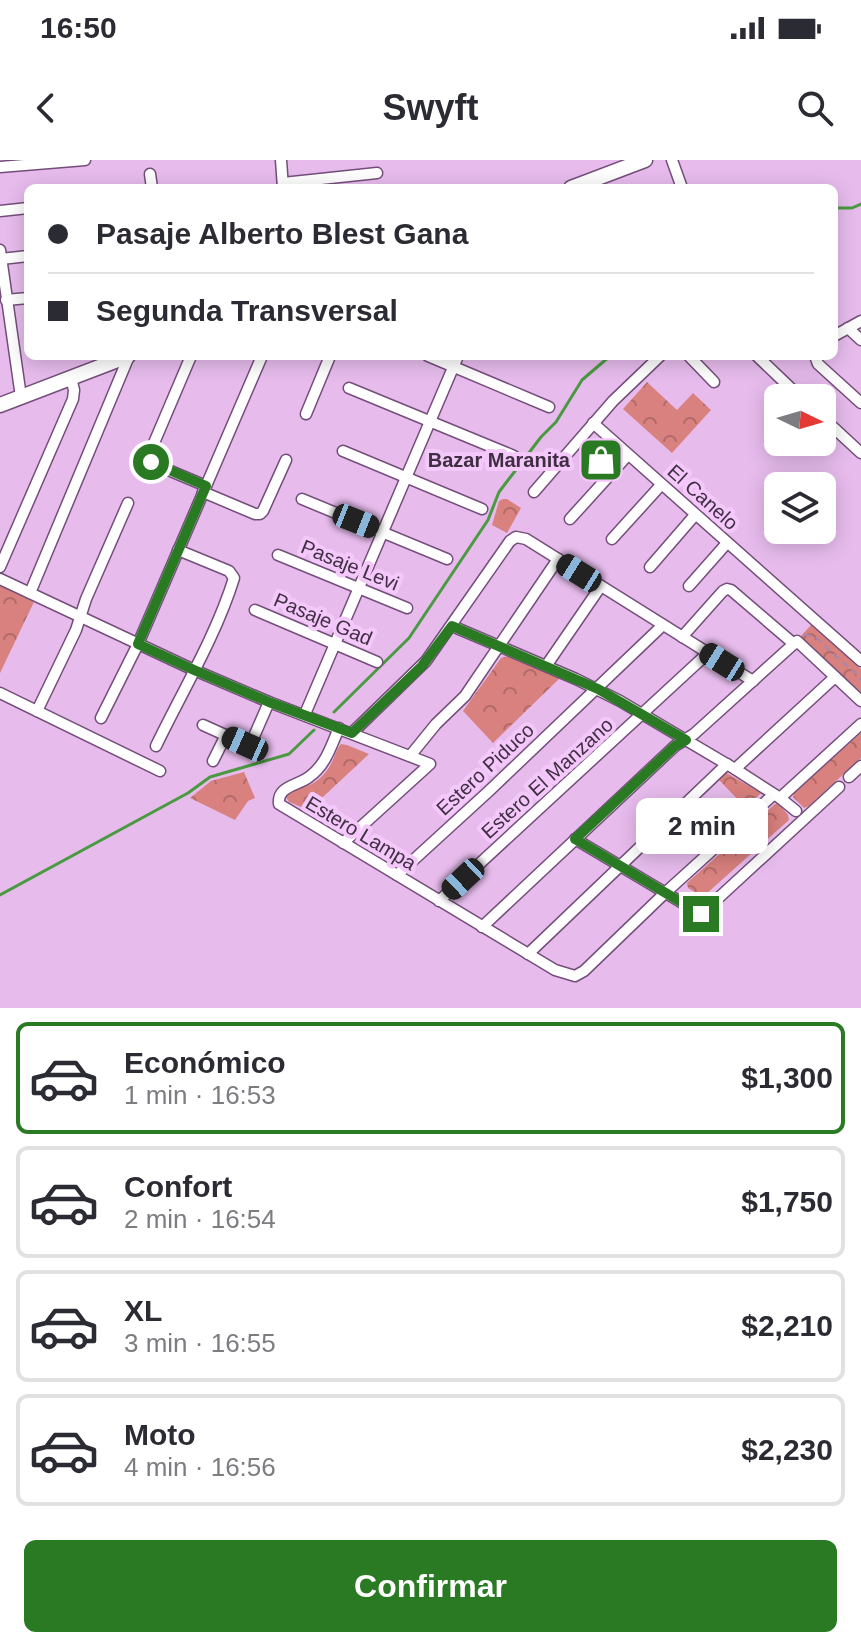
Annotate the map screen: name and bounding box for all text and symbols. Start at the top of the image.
text: 16:50 [40,11,117,44]
icon: back [24,86,68,130]
icon: search [793,86,837,130]
text: Swyft [382,87,479,128]
text: Pasaje Alberto Blest Gana [96,217,468,250]
text: Segunda Transversal [96,294,398,327]
north arrow [764,384,836,456]
map controls [764,384,836,544]
shop icon: Bazar Maranita [577,436,625,484]
route start [133,444,169,480]
place label: Bazar Maranita [428,449,571,471]
street label: El Canelo [663,460,743,534]
button: layers [764,472,836,544]
car [329,501,383,541]
street label: Pasaje Levi [298,535,402,595]
car [552,550,606,596]
street label: Pasaje Gad [271,588,375,650]
car [695,639,749,685]
street label: Estero El Manzano [477,713,617,843]
street label: Estero Piduco [432,718,538,820]
car [218,723,272,765]
street label: Estero Lampa [302,792,421,875]
callout: 2 min [635,798,767,854]
text: 2 min [668,811,736,841]
car [437,854,489,904]
route end [683,896,719,932]
icon: car [28,1042,100,1114]
text: Económico [124,1046,286,1079]
text: $1,300 [741,1061,833,1094]
text: 1 min · 16:53 [124,1080,276,1110]
icon: car [28,1166,100,1238]
text: Confort [124,1170,232,1203]
text: $1,750 [741,1185,833,1218]
text: 2 min · 16:54 [124,1204,276,1234]
icon: car [28,1290,100,1362]
text: XL [124,1294,162,1327]
text: $2,210 [741,1309,833,1342]
text: 3 min · 16:55 [124,1328,276,1358]
icon: car [28,1414,100,1486]
text: Moto [124,1418,196,1451]
text: $2,230 [741,1433,833,1466]
text: 4 min · 16:56 [124,1452,276,1482]
button: Confirmar [24,1540,837,1632]

